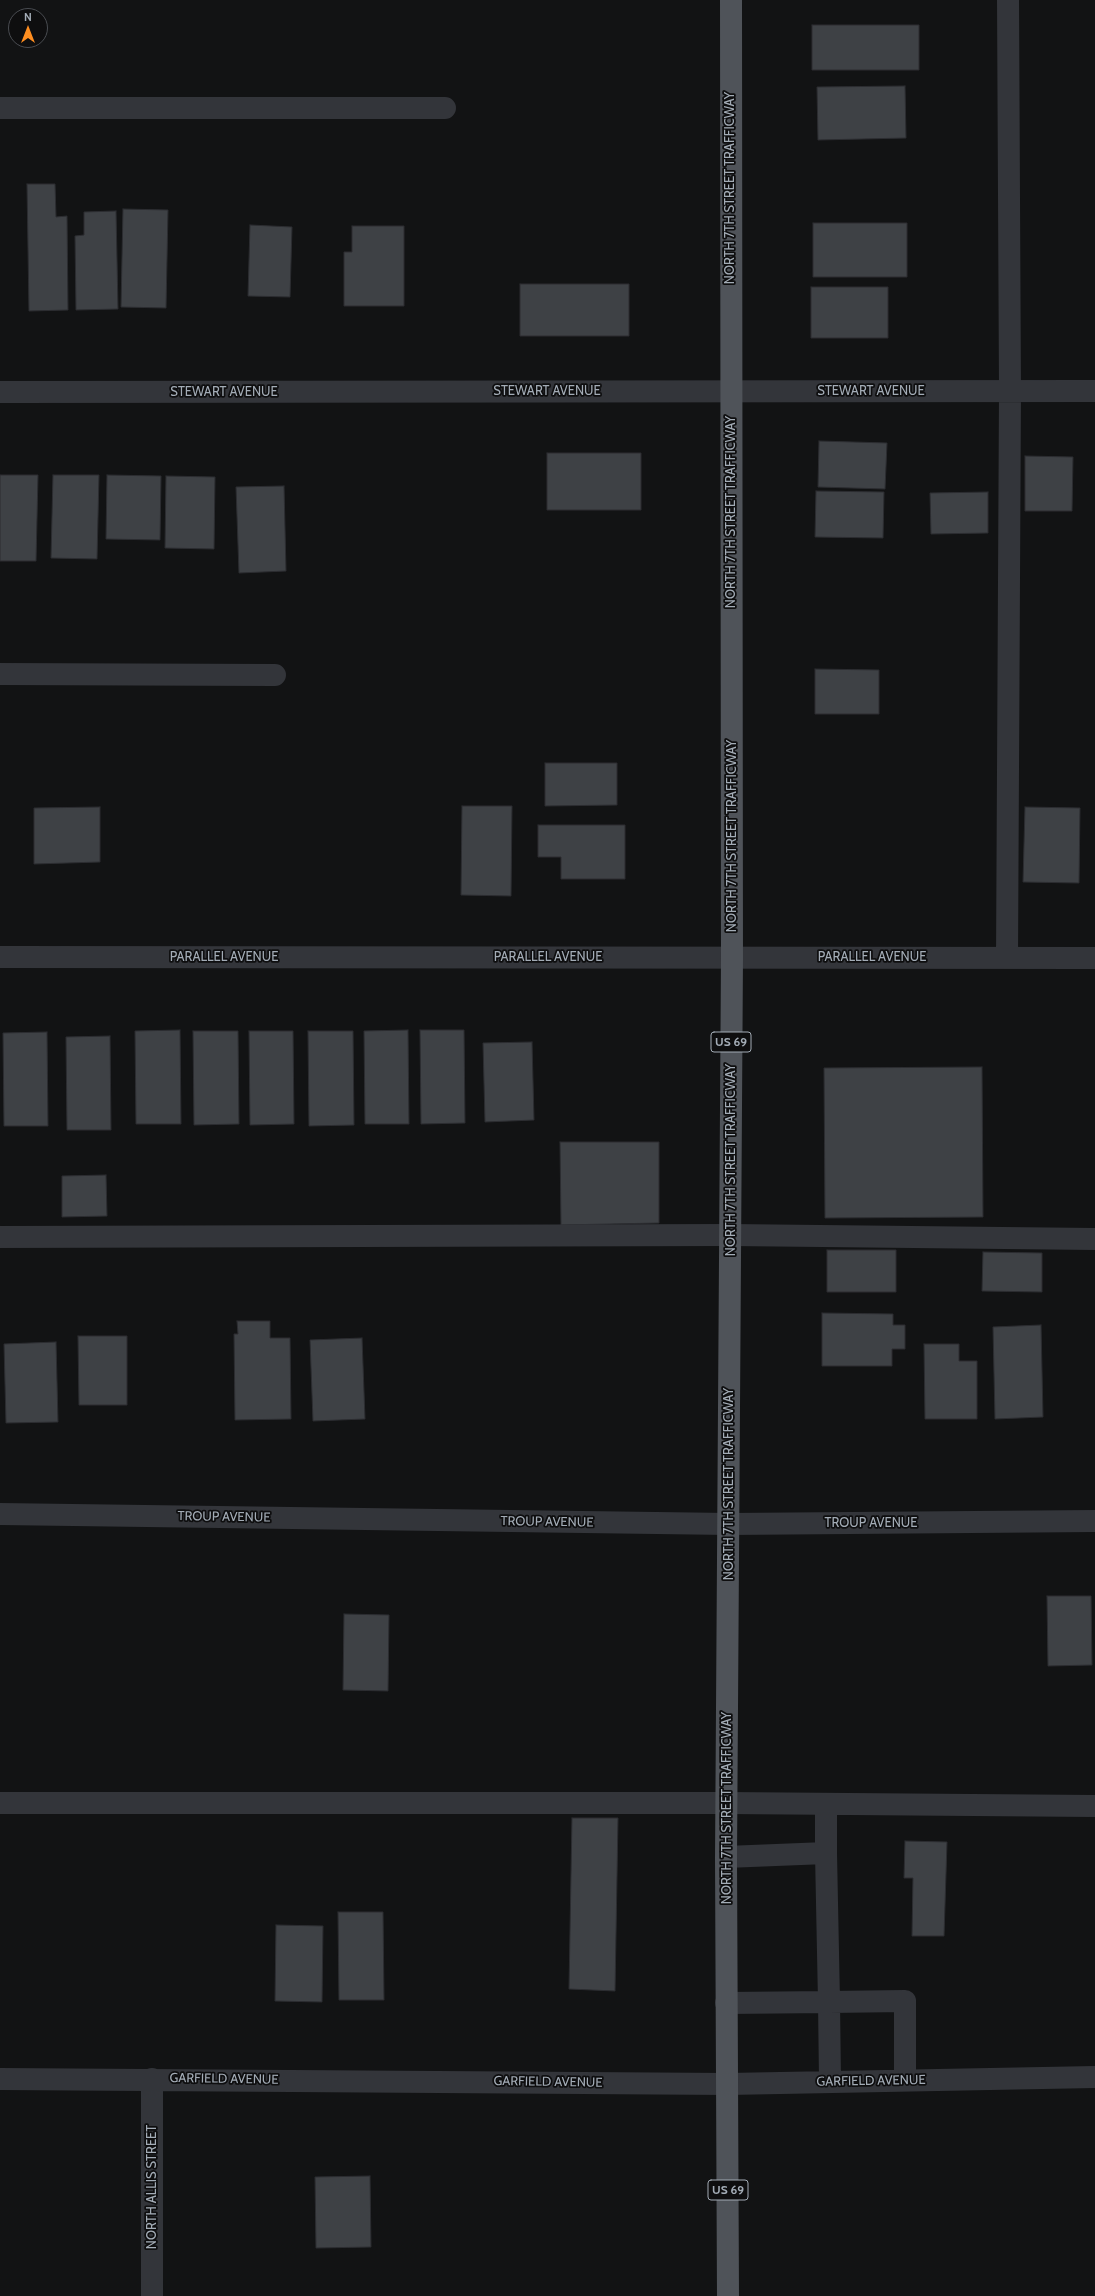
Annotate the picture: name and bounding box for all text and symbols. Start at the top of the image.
north arrow [8,8,48,48]
text: N [24,10,32,24]
street label: NORTH 7TH STREET TRAFFICWAY [722,92,738,284]
street label: STEWART AVENUE [493,383,601,399]
street label: STEWART AVENUE [817,383,925,399]
street label: STEWART AVENUE [170,384,278,400]
street label: NORTH 7TH STREET TRAFFICWAY [723,416,739,608]
street label: NORTH 7TH STREET TRAFFICWAY [724,740,740,932]
street label: PARALLEL AVENUE [170,949,278,965]
street label: PARALLEL AVENUE [494,949,602,965]
street label: PARALLEL AVENUE [818,949,926,965]
road number: US 69 [711,1032,751,1052]
street label: NORTH 7TH STREET TRAFFICWAY [723,1064,739,1256]
street label: NORTH 7TH STREET TRAFFICWAY [721,1388,737,1580]
street label: TROUP AVENUE [177,1508,271,1526]
street label: TROUP AVENUE [500,1513,594,1531]
street label: TROUP AVENUE [825,1515,917,1531]
street label: NORTH 7TH STREET TRAFFICWAY [719,1712,735,1904]
street label: GARFIELD AVENUE [169,2070,279,2088]
street label: GARFIELD AVENUE [816,2072,926,2090]
street label: GARFIELD AVENUE [493,2073,603,2091]
street label: NORTH ALLIS STREET [144,2125,160,2249]
road number: US 69 [708,2180,748,2200]

